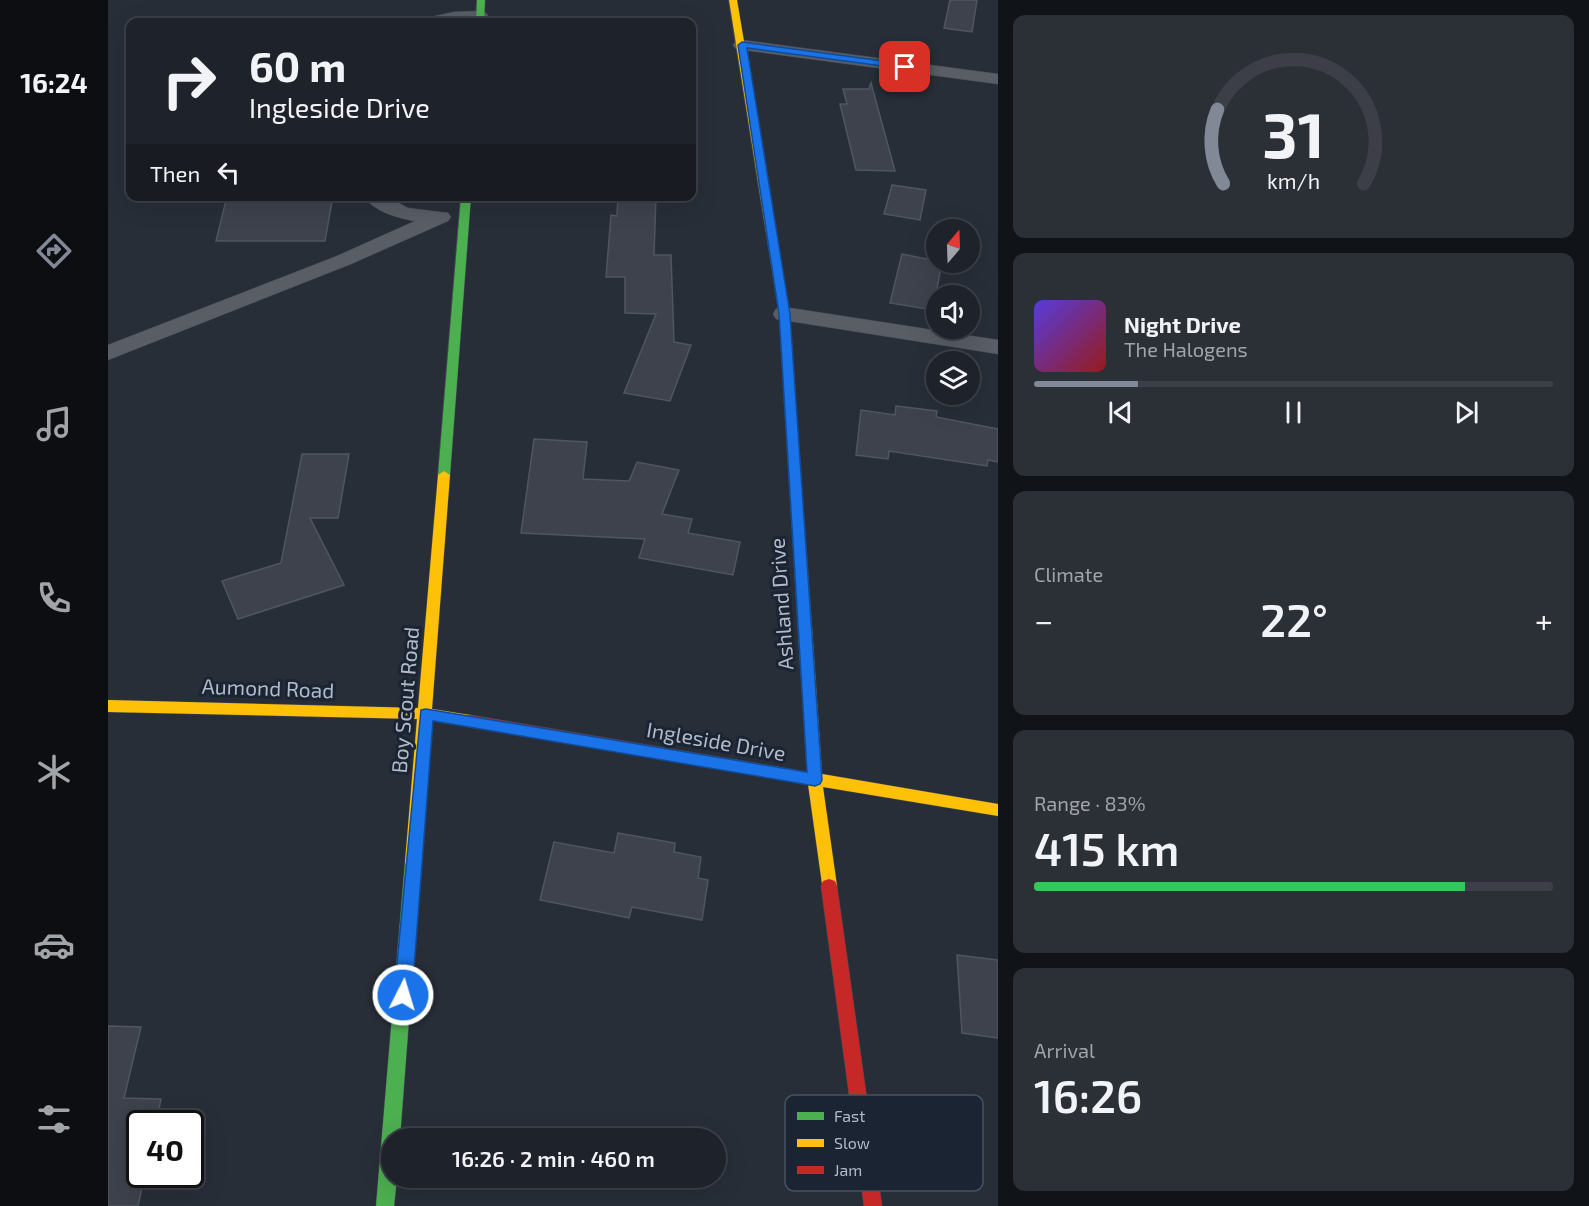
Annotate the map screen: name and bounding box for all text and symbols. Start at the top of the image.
text: 60 m [249,40,346,90]
pin [879,41,930,92]
icon: right [150,42,228,120]
icon: arrive [888,50,921,83]
text: 16:24 [20,66,88,98]
text: Ingleside Drive [249,91,430,123]
text: 31 [1262,96,1325,171]
icon: left [212,156,245,189]
text: Then [150,160,200,186]
text: km/h [1267,168,1320,193]
north arrow [926,219,980,273]
map controls [926,219,980,405]
icon: directions [33,230,75,272]
button: sound [926,285,980,339]
text: Night Drive [1124,311,1241,337]
text: The Halogens [1124,337,1248,361]
button: layers [926,351,980,405]
icon: previous [1104,396,1137,429]
icon: pause [1277,396,1310,429]
icon: next [1450,396,1483,429]
icon: music [33,403,75,445]
street label: Ashland Drive [763,537,798,671]
text: Climate [1034,562,1103,586]
icon: phone [33,577,75,619]
text: 22° [1260,592,1328,646]
text: − [1034,600,1053,640]
text: + [1535,600,1553,640]
street label: Boy Scout Road [386,626,423,774]
street label: Aumond Road [201,673,335,702]
street label: Ingleside Drive [645,716,788,765]
icon: climate [33,751,75,793]
text: Range · 83% [1034,791,1146,815]
text: 415 km [1034,821,1179,875]
icon: car [33,924,75,966]
position arrow [371,963,435,1027]
text: Arrival [1034,1038,1095,1062]
text: 16:26 [1034,1068,1142,1122]
legend [785,1095,983,1191]
icon: filters [33,1098,75,1140]
text: Fast [834,1106,865,1125]
speed limit sign: 40 [126,1110,204,1188]
text: Slow [834,1133,870,1152]
text: 16:26 · 2 min · 460 m [452,1145,655,1171]
text: Jam [834,1160,862,1179]

